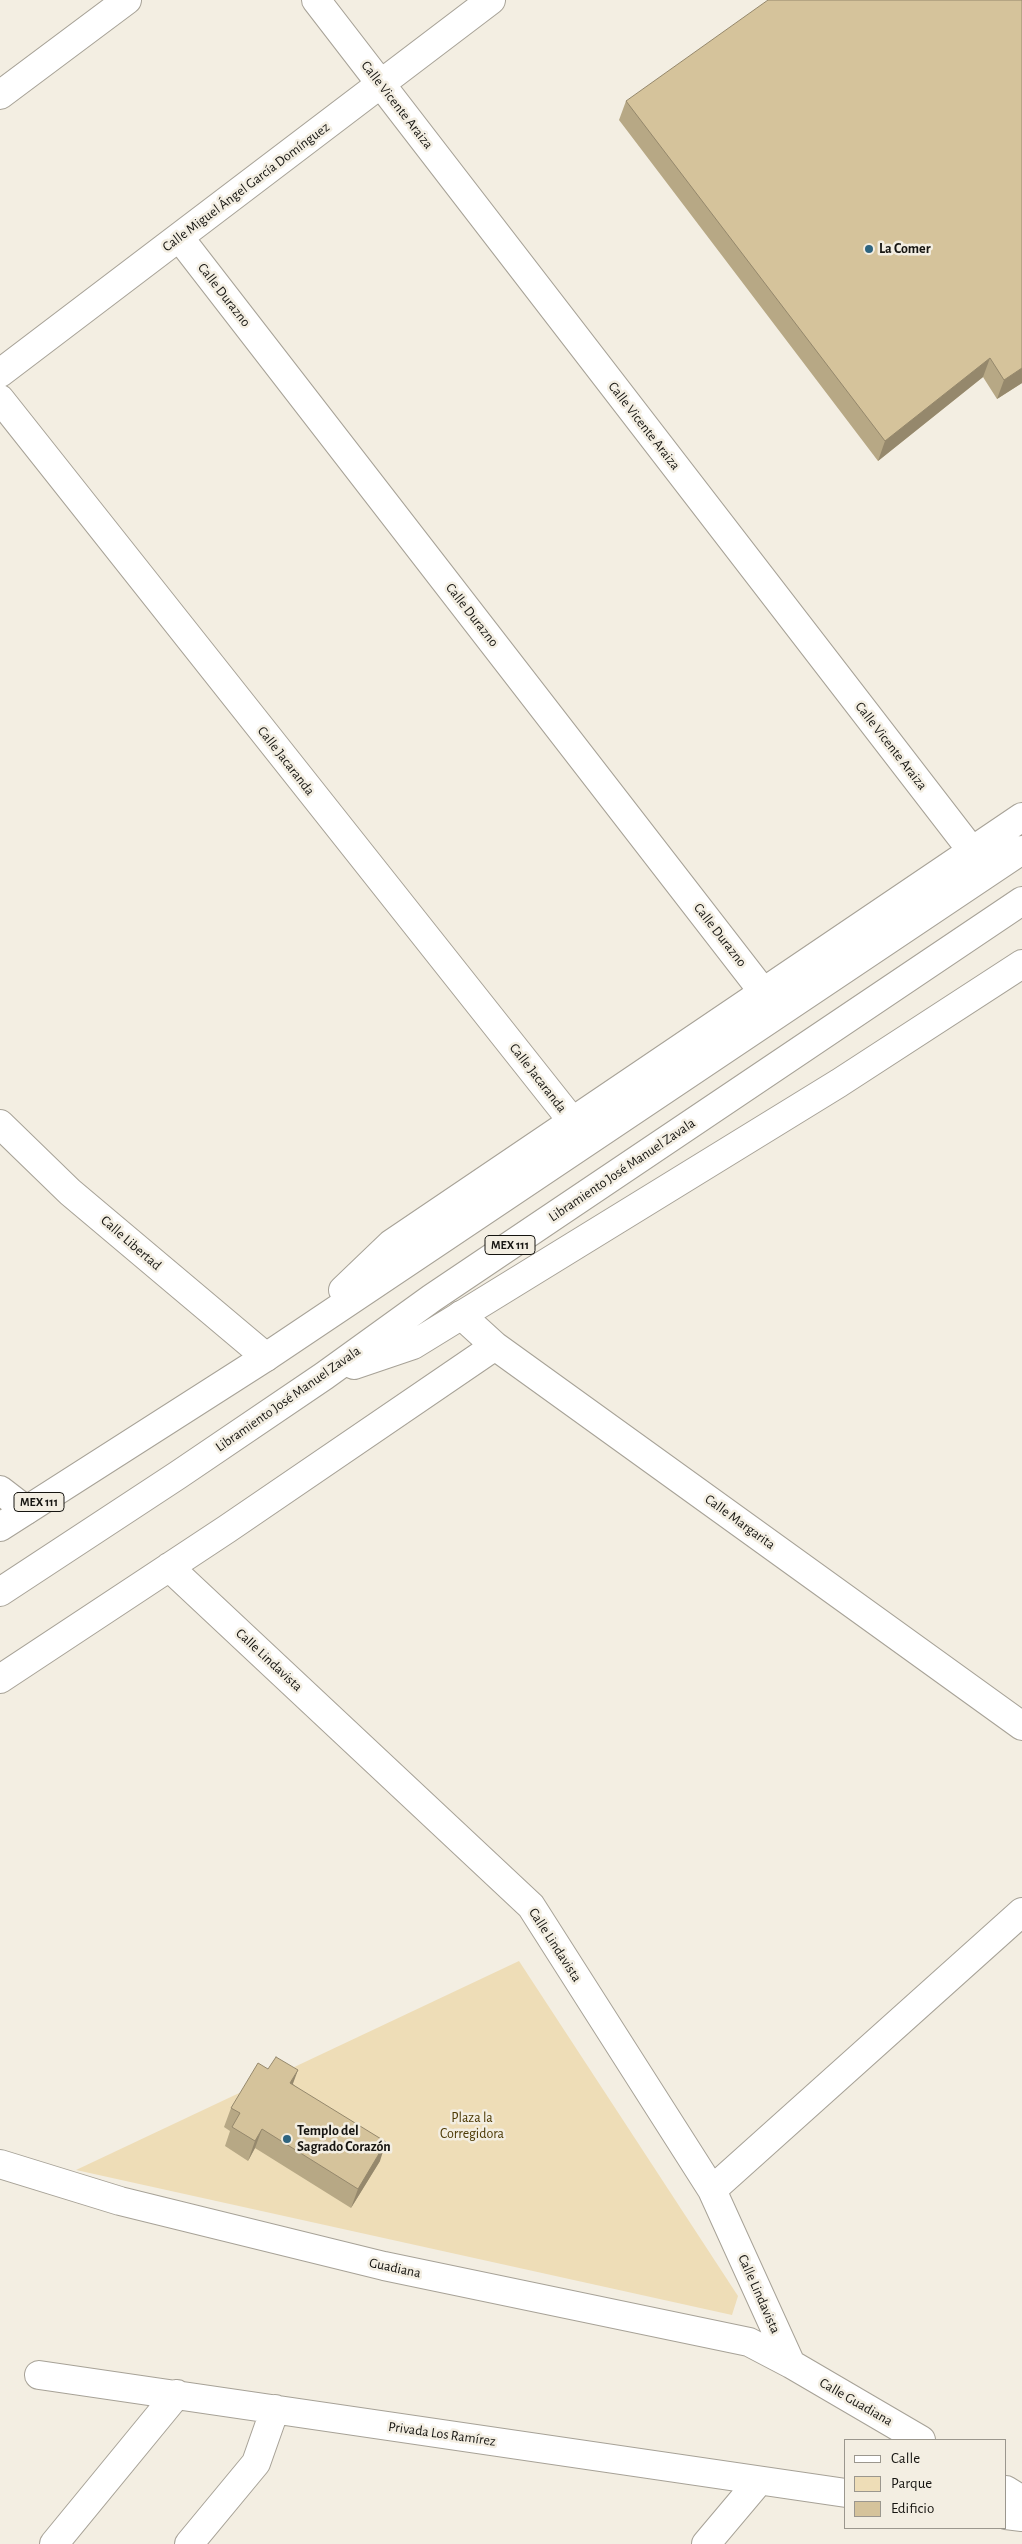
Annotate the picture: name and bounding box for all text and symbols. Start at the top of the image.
street label: Calle Vicente Araiza [357,58,437,152]
street label: Calle Miguel Ángel García Domínguez [159,119,333,255]
place label: La Comer [879,241,931,257]
marker: La Comer [863,243,875,255]
street label: Calle Durazno [194,260,254,330]
street label: Calle Vicente Araiza [604,379,684,473]
street label: Calle Durazno [442,580,502,650]
street label: Calle Vicente Araiza [851,699,931,793]
street label: Calle Jacaranda [254,723,318,799]
street label: Calle Durazno [690,900,750,970]
street label: Calle Jacaranda [506,1040,570,1116]
street label: Libramiento José Manuel Zavala [546,1115,698,1225]
street label: Calle Libertad [97,1212,165,1274]
road number: MEX 111 [485,1236,535,1254]
street label: Libramiento José Manuel Zavala [212,1342,364,1456]
street label: Calle Margarita [701,1491,779,1553]
road number: MEX 111 [14,1492,64,1511]
street label: Calle Lindavista [232,1625,306,1695]
street label: Calle Lindavista [525,1905,585,1985]
park label: Plaza la Corregidora [440,2110,504,2142]
place label: Templo del Sagrado Corazón [297,2123,391,2156]
marker: Templo del Sagrado Corazón [281,2133,293,2145]
street label: Calle Lindavista [734,2252,784,2336]
street label: Guadiana [368,2254,422,2282]
street label: Calle Guadiana [816,2374,896,2430]
street label: Privada Los Ramírez [387,2418,497,2450]
legend [844,2439,1007,2529]
text: Calle [891,2451,920,2466]
text: Parque [891,2476,932,2491]
text: Edificio [891,2501,934,2516]

